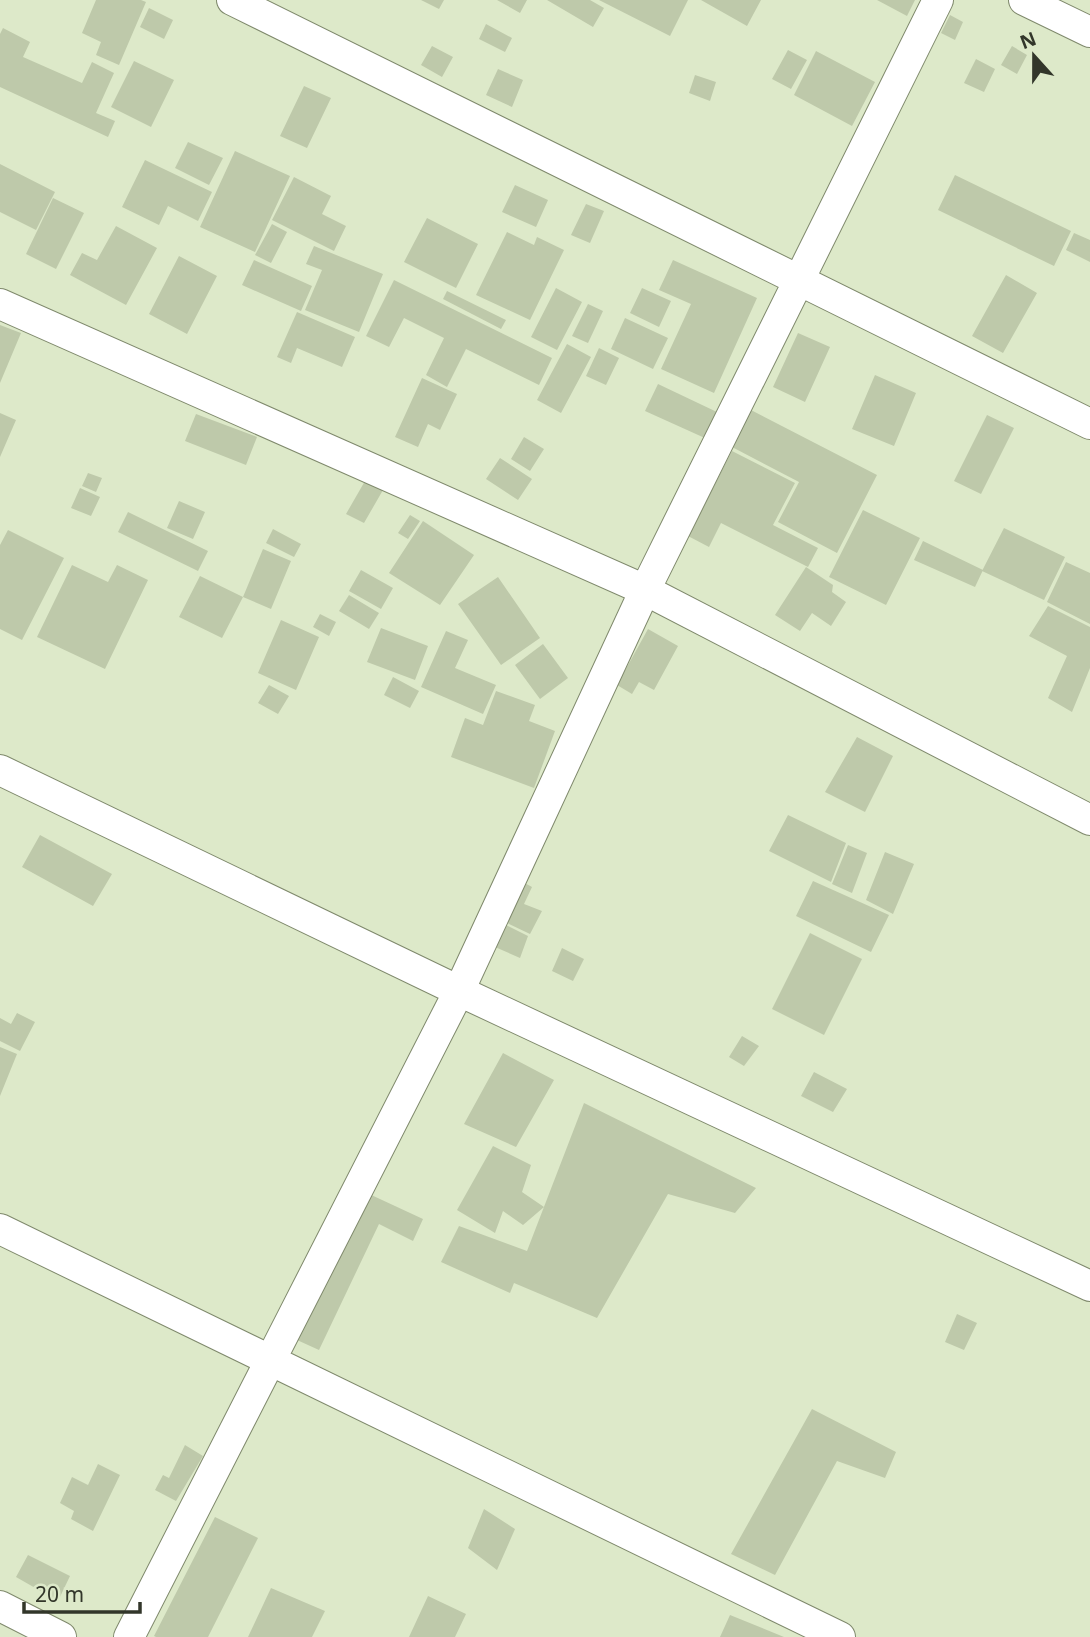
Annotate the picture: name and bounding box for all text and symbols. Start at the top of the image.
north arrow [999,21,1069,91]
text: N [1016,25,1040,55]
scale bar [24,1570,140,1614]
text: 20 m [35,1580,84,1608]

